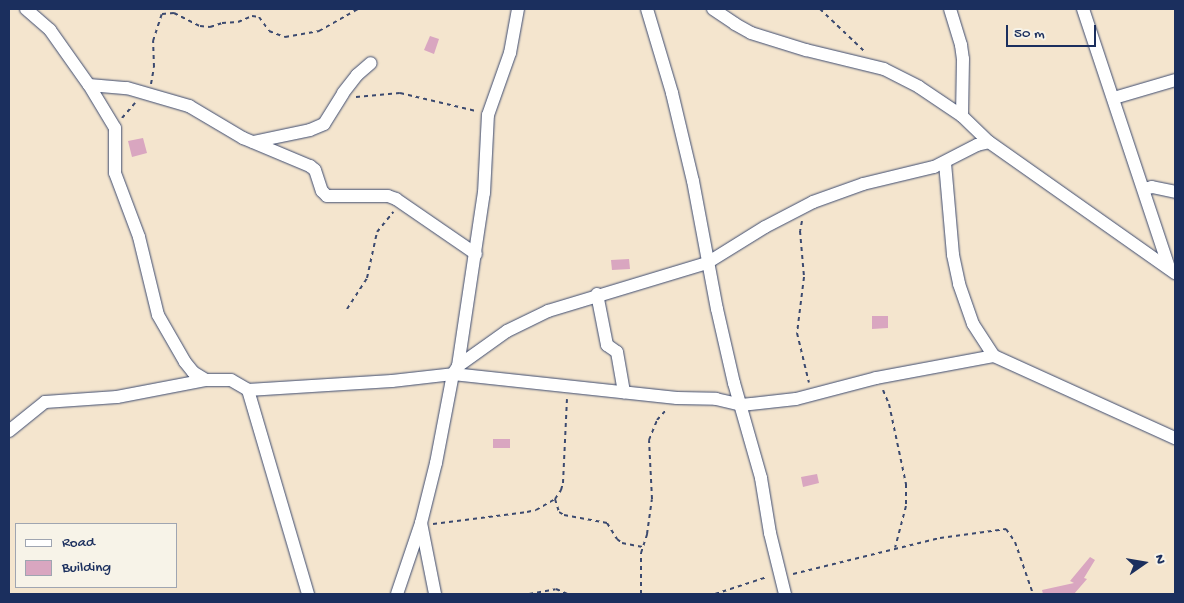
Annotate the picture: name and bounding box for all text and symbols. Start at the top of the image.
scale bar [1009,15,1099,47]
text: 50 m [1014,25,1045,43]
legend [15,523,178,588]
text: Road [62,534,95,552]
north arrow [1119,538,1169,588]
text: N [1150,553,1168,566]
text: Building [62,559,111,577]

